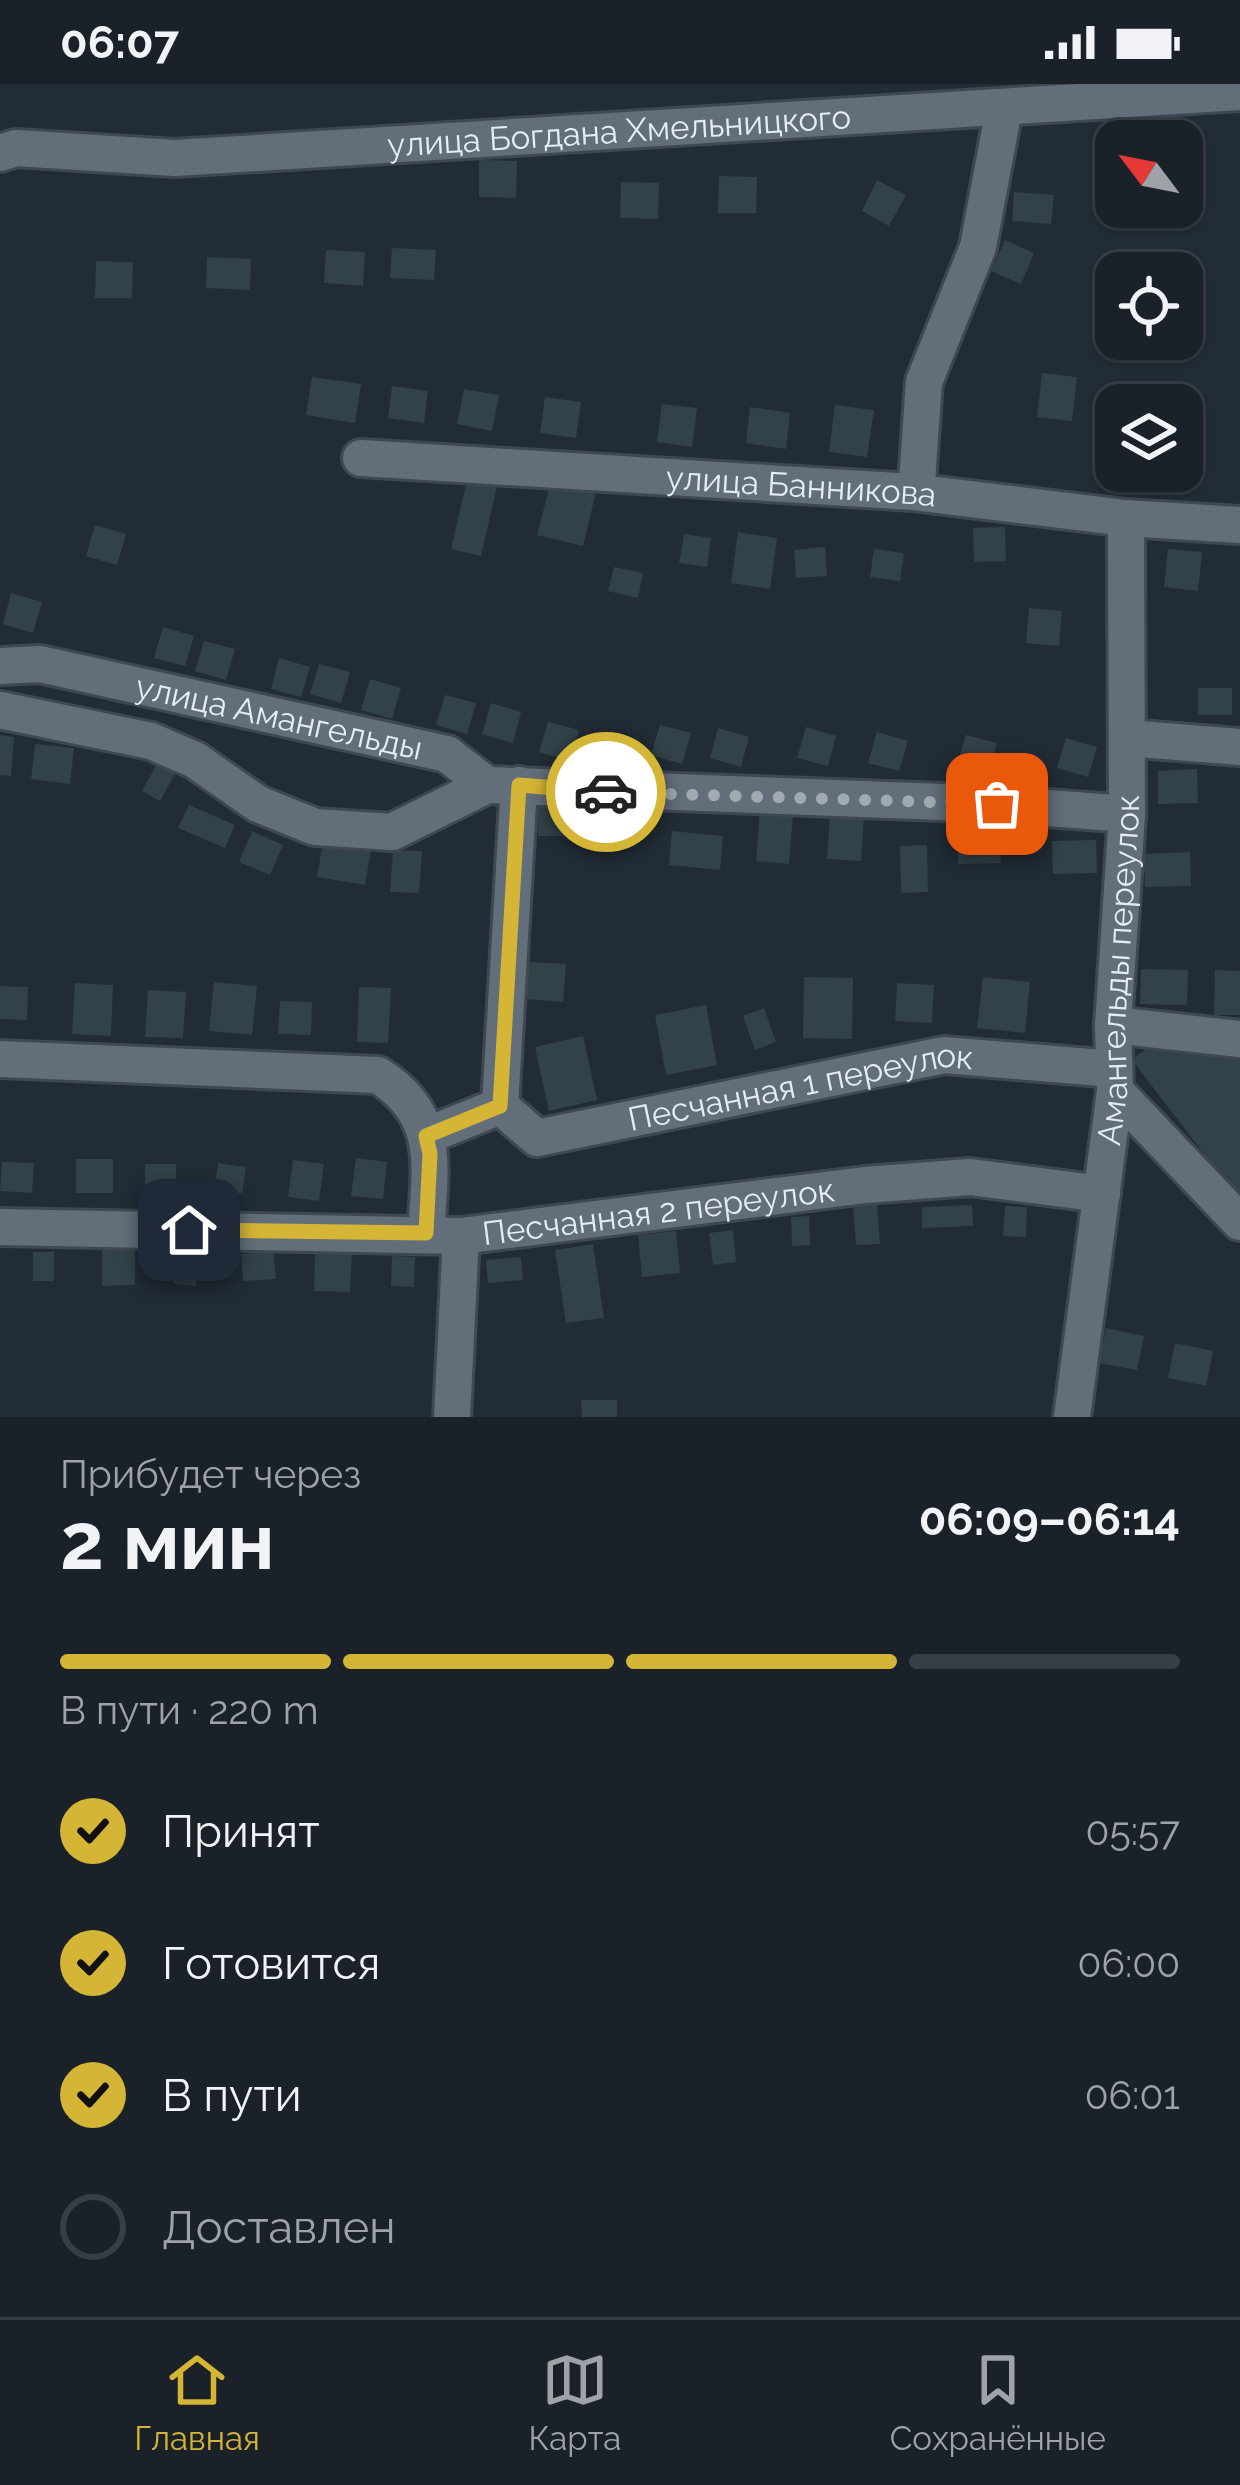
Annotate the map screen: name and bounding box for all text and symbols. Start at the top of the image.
text: 06:07 [60,16,179,69]
street label: улица Богдана Хмельницкого [386,97,852,164]
north arrow [1095,120,1203,228]
map controls [1095,120,1203,492]
button: locate [1095,252,1203,360]
button: layers [1095,384,1203,492]
street label: улица Банникова [665,457,939,514]
street label: улица Амангельды [132,666,426,768]
courier [546,732,666,852]
pin [946,753,1048,855]
icon: car [573,759,639,825]
icon: bag [964,771,1030,837]
street label: Амангельды переулок [1089,795,1147,1147]
street label: Песчанная 1 переулок [625,1035,975,1138]
street label: Песчанная 2 переулок [480,1170,837,1253]
pin [138,1179,240,1281]
icon: home [156,1197,222,1263]
text: Прибудет через [60,1451,361,1497]
text: 06:09–06:14 [919,1493,1180,1546]
text: 2 мин [60,1496,275,1587]
text: В пути · 220 m [60,1687,319,1733]
icon: check [60,1798,126,1864]
text: Принят [162,1805,320,1858]
text: 05:57 [1086,1808,1180,1854]
icon: check [60,1930,126,1996]
text: Готовится [162,1937,380,1990]
text: 06:00 [1078,1940,1180,1986]
icon: check [60,2062,126,2128]
text: В пути [162,2069,302,2122]
text: 06:01 [1085,2072,1180,2118]
text: Доставлен [162,2201,395,2254]
tab: Главная [134,2347,260,2458]
tab: Карта [528,2347,621,2458]
tab: Сохранённые [890,2347,1106,2458]

